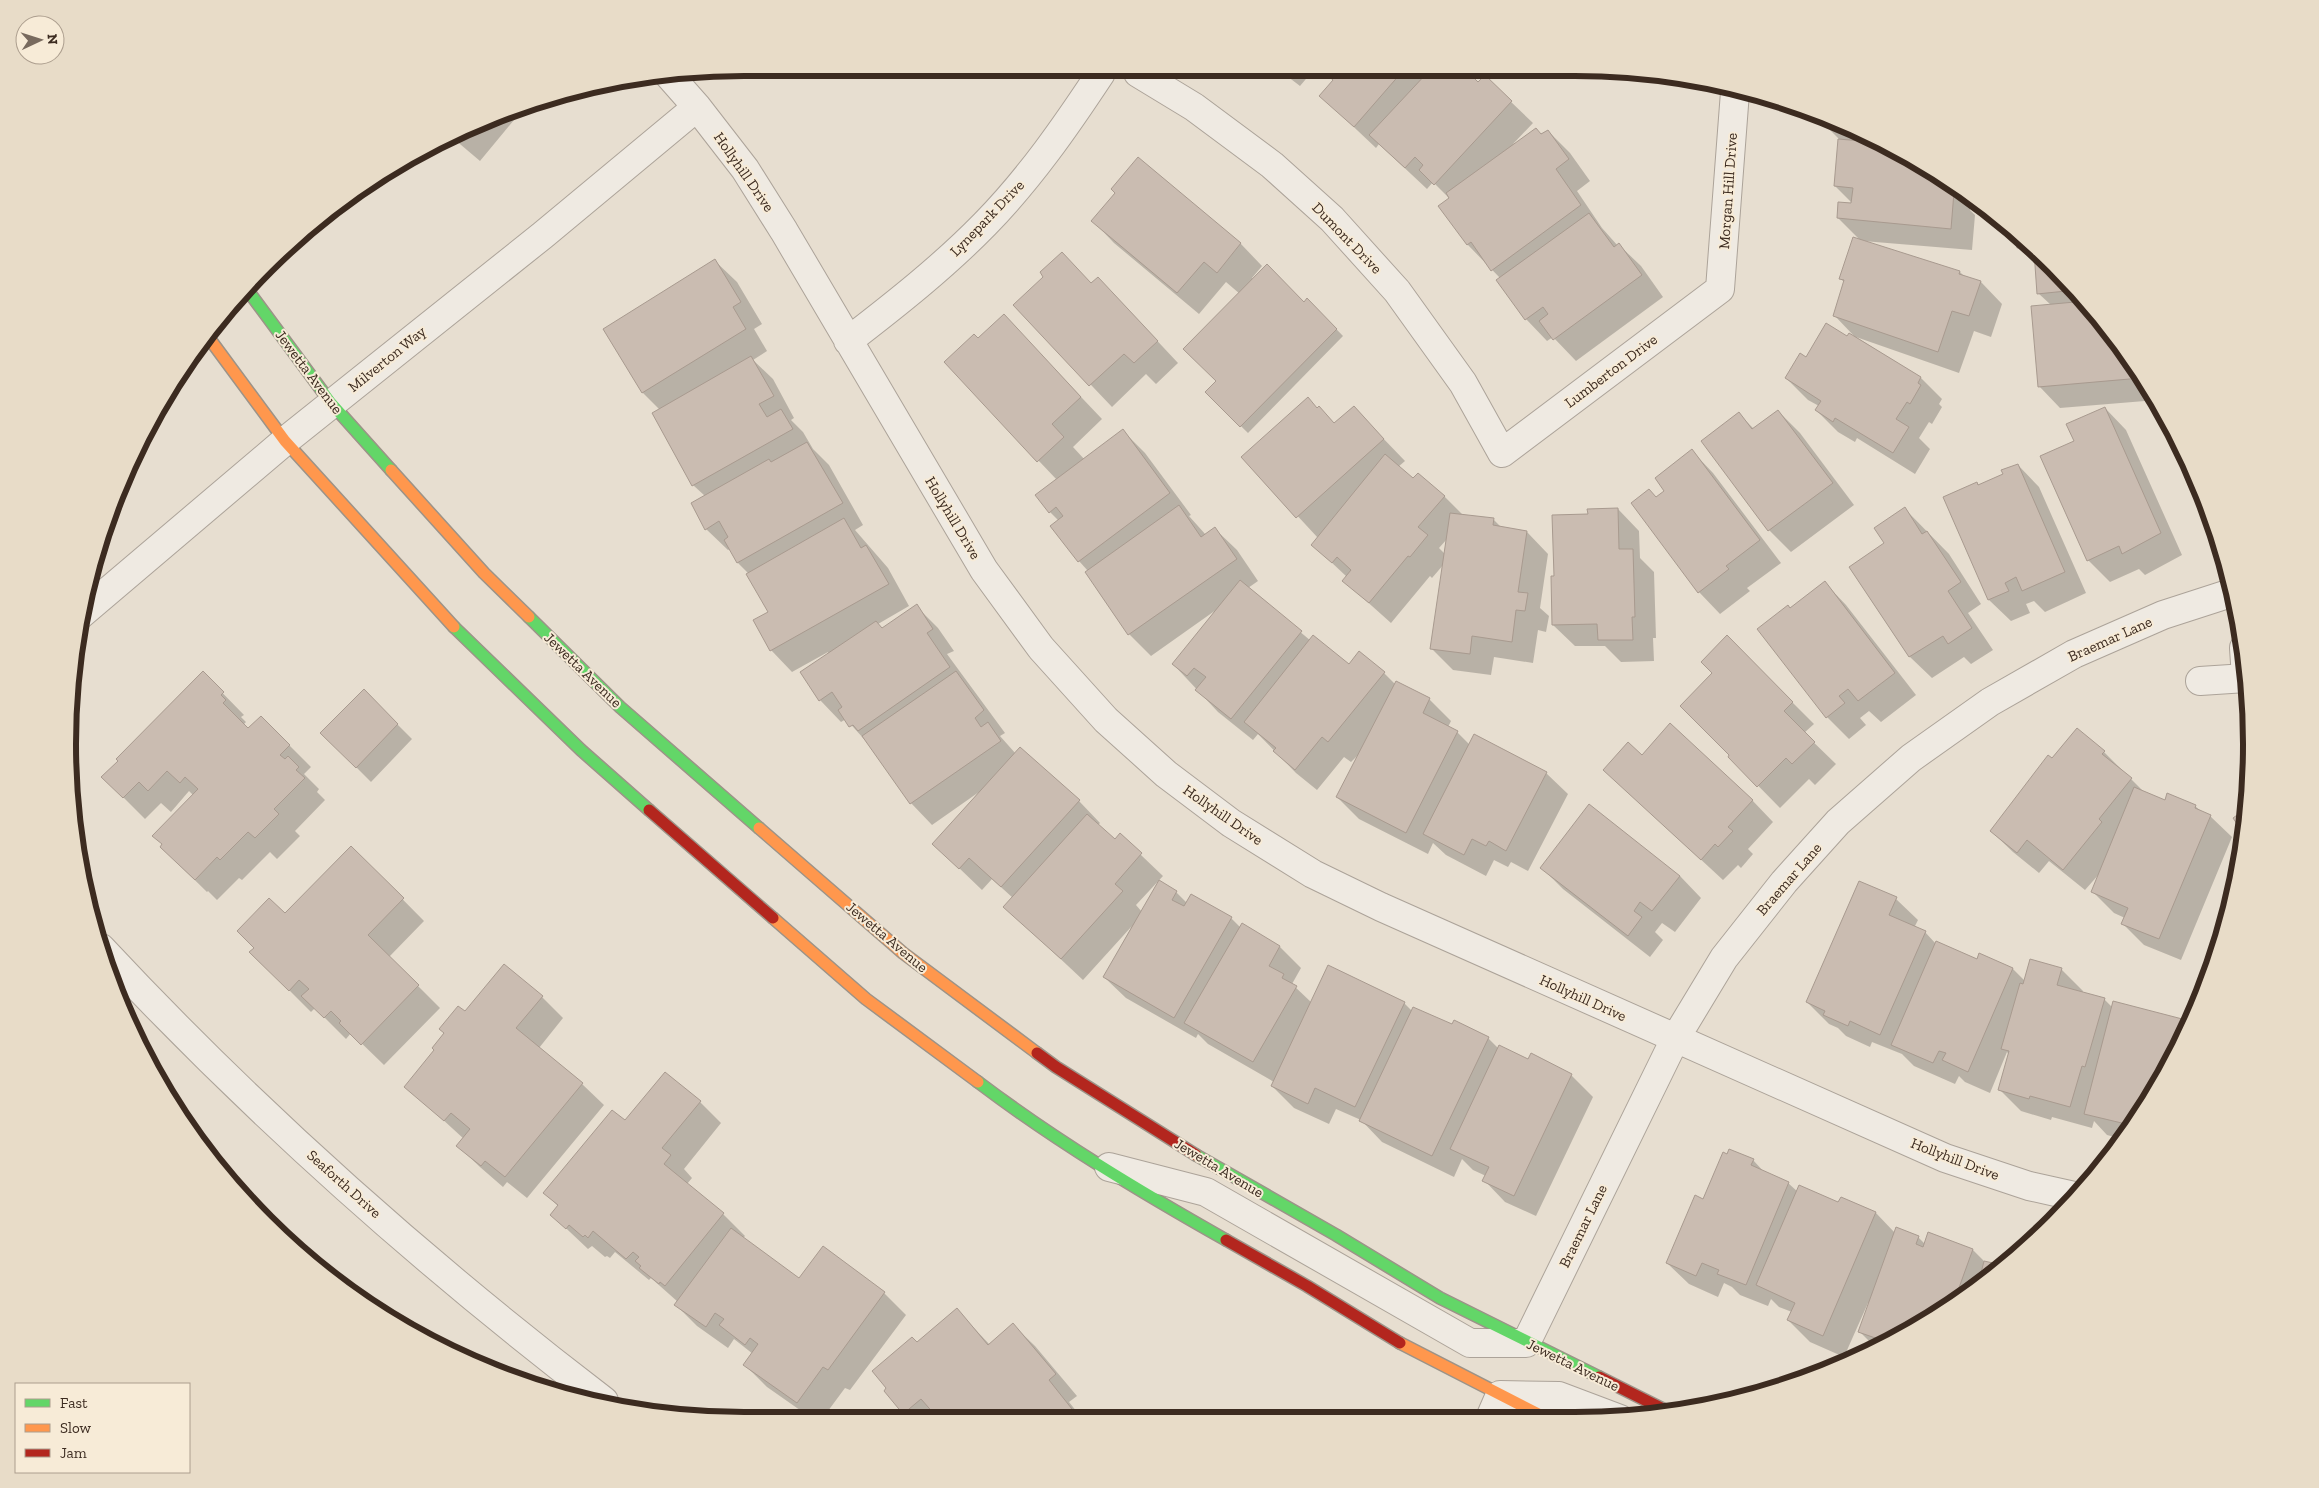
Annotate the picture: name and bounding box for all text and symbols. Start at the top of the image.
north arrow [15,15,65,65]
text: N [44,33,61,45]
street label: Hollyhill Drive [710,129,778,215]
street label: Morgan Hill Drive [1715,132,1741,250]
street label: Lynepark Drive [946,176,1028,260]
street label: Dumont Drive [1308,198,1386,278]
street label: Milverton Way [345,322,430,396]
street label: Jewetta Avenue [272,326,346,418]
street label: Lumberton Drive [1561,330,1661,412]
street label: Hollyhill Drive [921,473,985,563]
street label: Braemar Lane [2065,612,2155,666]
street label: Jewetta Avenue [541,629,625,711]
street label: Hollyhill Drive [1180,781,1266,849]
street label: Braemar Lane [1753,839,1825,919]
street label: Jewetta Avenue [843,898,931,976]
street label: Hollyhill Drive [1537,971,1629,1025]
street label: Jewetta Avenue [1171,1134,1267,1202]
street label: Hollyhill Drive [1908,1134,2002,1184]
street label: Seaforth Drive [303,1146,385,1222]
street label: Braemar Lane [1555,1181,1611,1271]
street label: Jewetta Avenue [1524,1335,1622,1395]
legend [15,1383,190,1473]
text: Fast [60,1394,88,1412]
text: Slow [60,1419,92,1437]
text: Jam [60,1444,87,1462]

